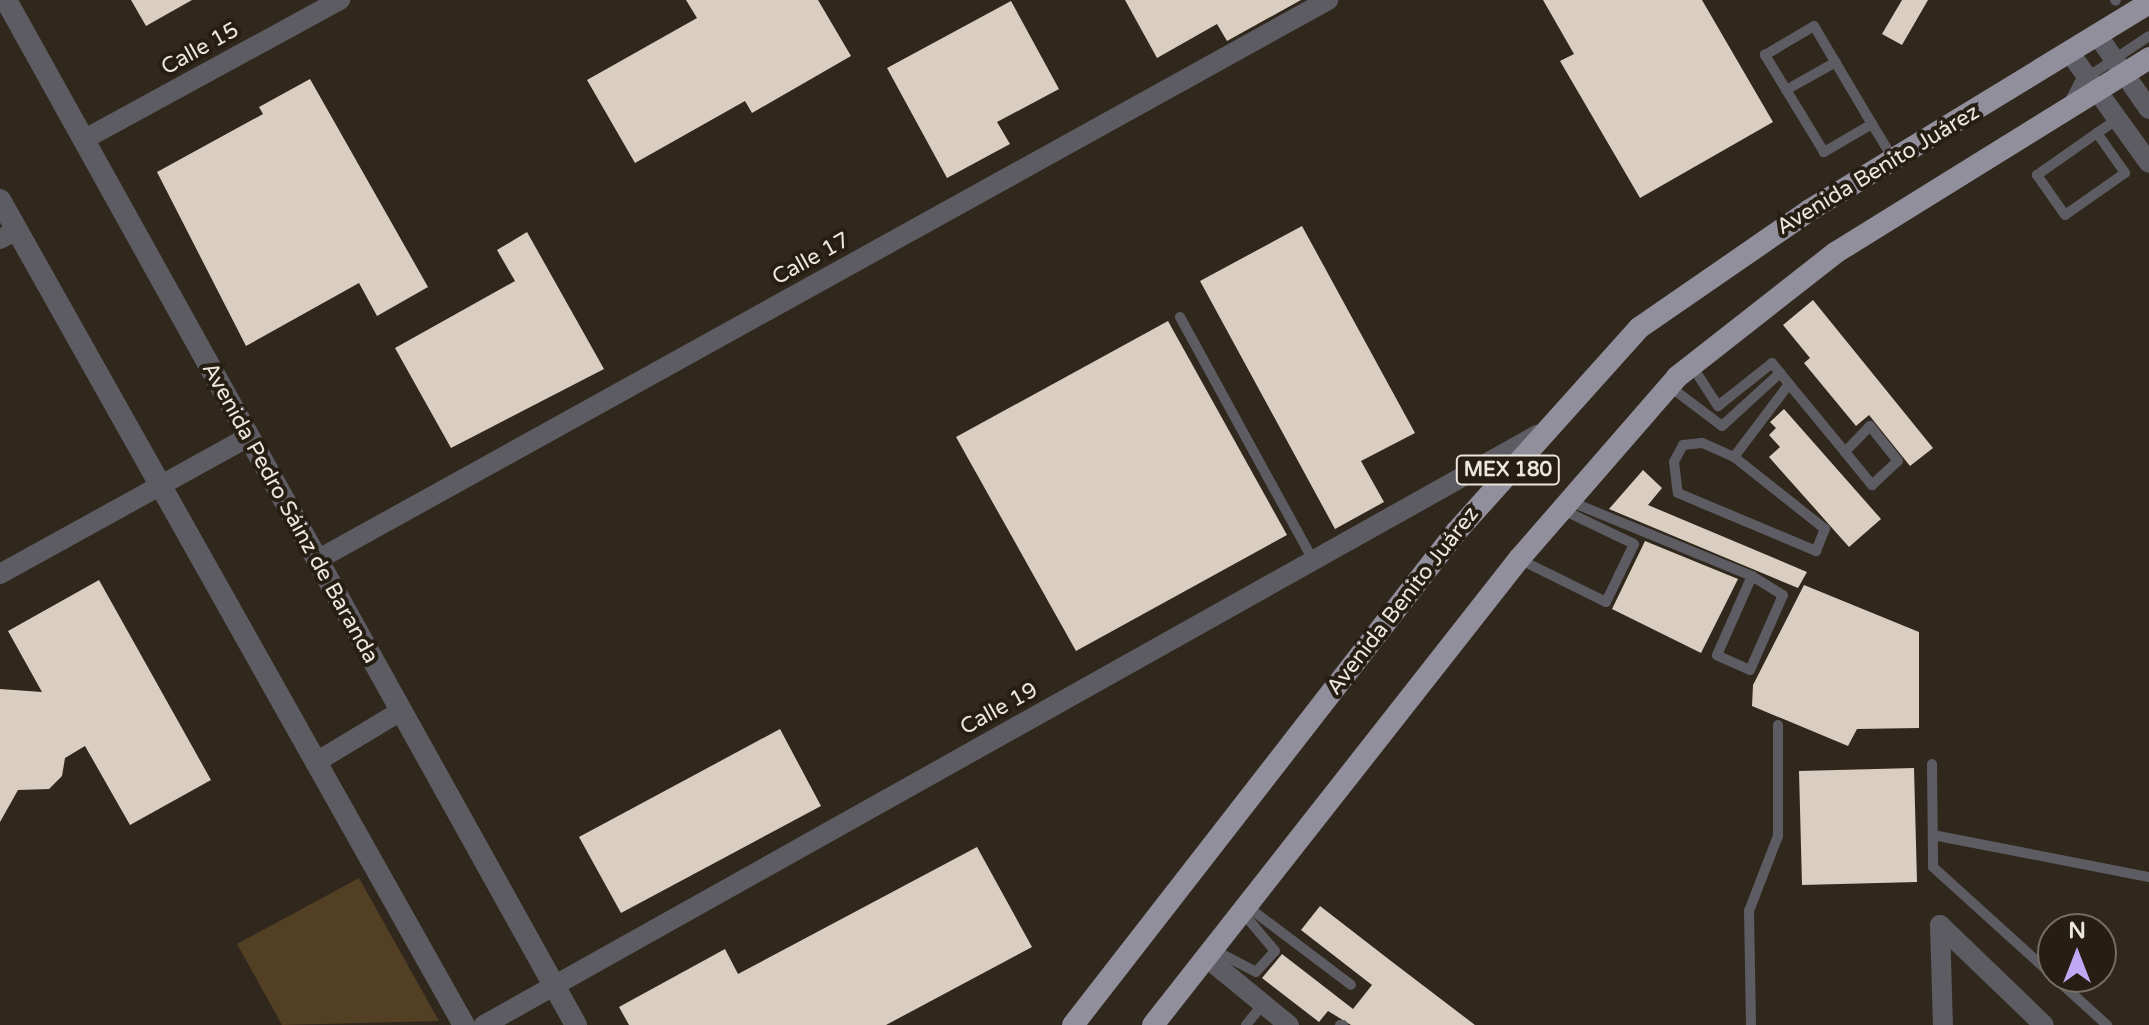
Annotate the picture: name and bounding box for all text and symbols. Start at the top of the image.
street label: Calle 15 [157,17,243,81]
street label: Avenida Benito Juárez [1772,99,1984,241]
street label: Calle 17 [768,227,854,291]
street label: Avenida Pedro Sáinz de Baranda [196,358,384,668]
road number: MEX 180 [1454,454,1562,486]
street label: Avenida Benito Juárez [1321,502,1485,700]
street label: Calle 19 [956,677,1042,741]
north arrow [2037,913,2117,993]
text: N [2068,918,2086,944]

